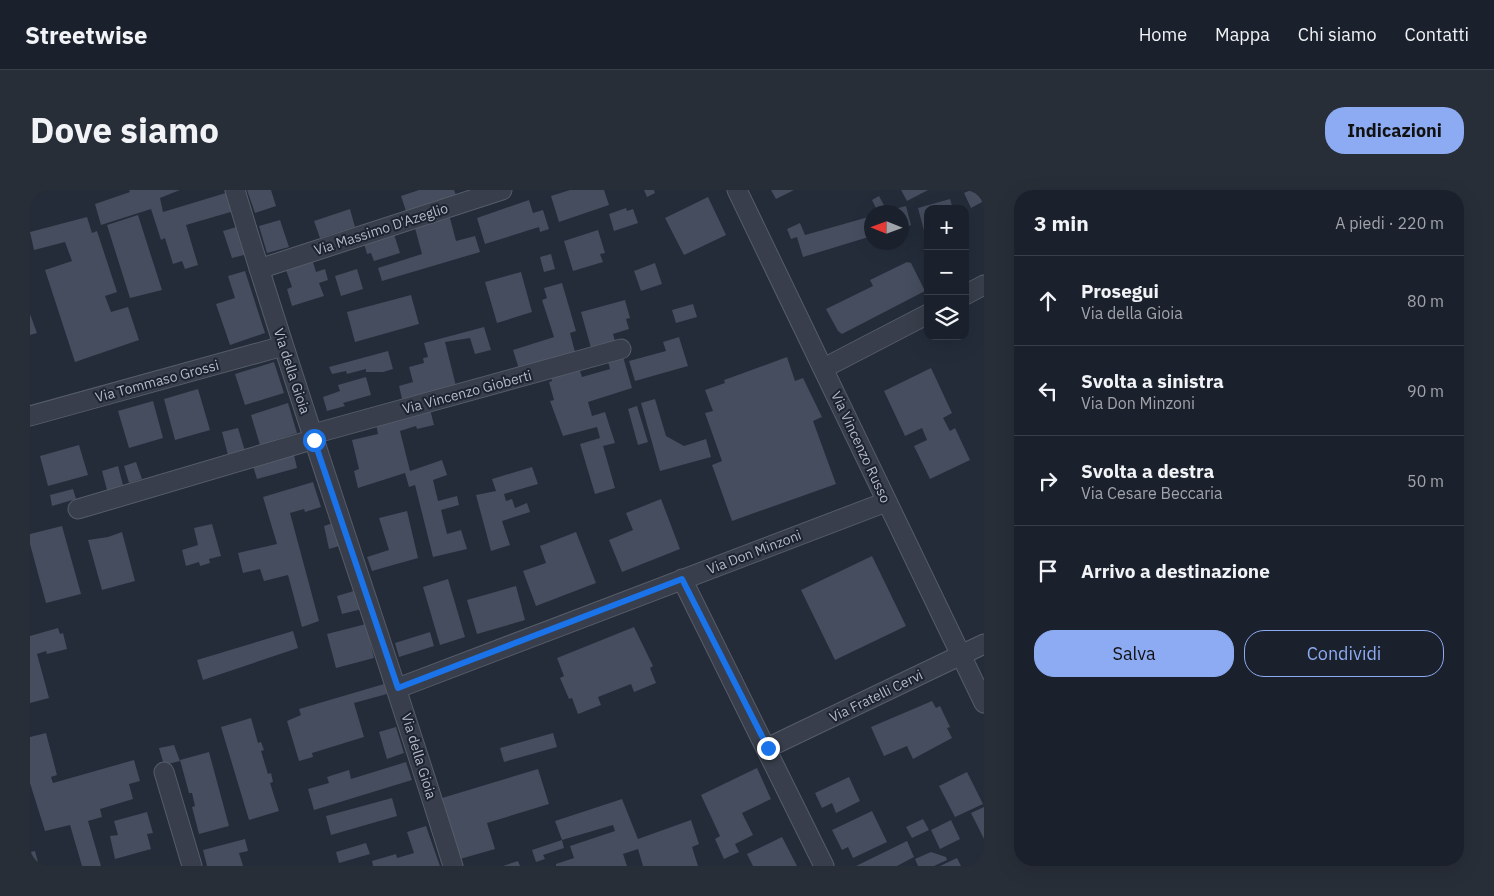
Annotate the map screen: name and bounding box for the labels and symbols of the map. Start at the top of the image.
street label: Via Massimo D'Azeglio [312,199,450,259]
north arrow [864,205,909,250]
street label: Via della Gioia [270,326,314,417]
street label: Via Tommaso Grossi [93,356,221,406]
street label: Via Vincenzo Gioberti [400,366,534,418]
street label: Via Vincenzo Russo [827,388,895,506]
route start [303,429,326,452]
street label: Via Don Minzoni [704,526,804,578]
street label: Via Fratelli Cervi [826,666,926,726]
street label: Via della Gioia [397,711,441,802]
route end [757,737,780,760]

